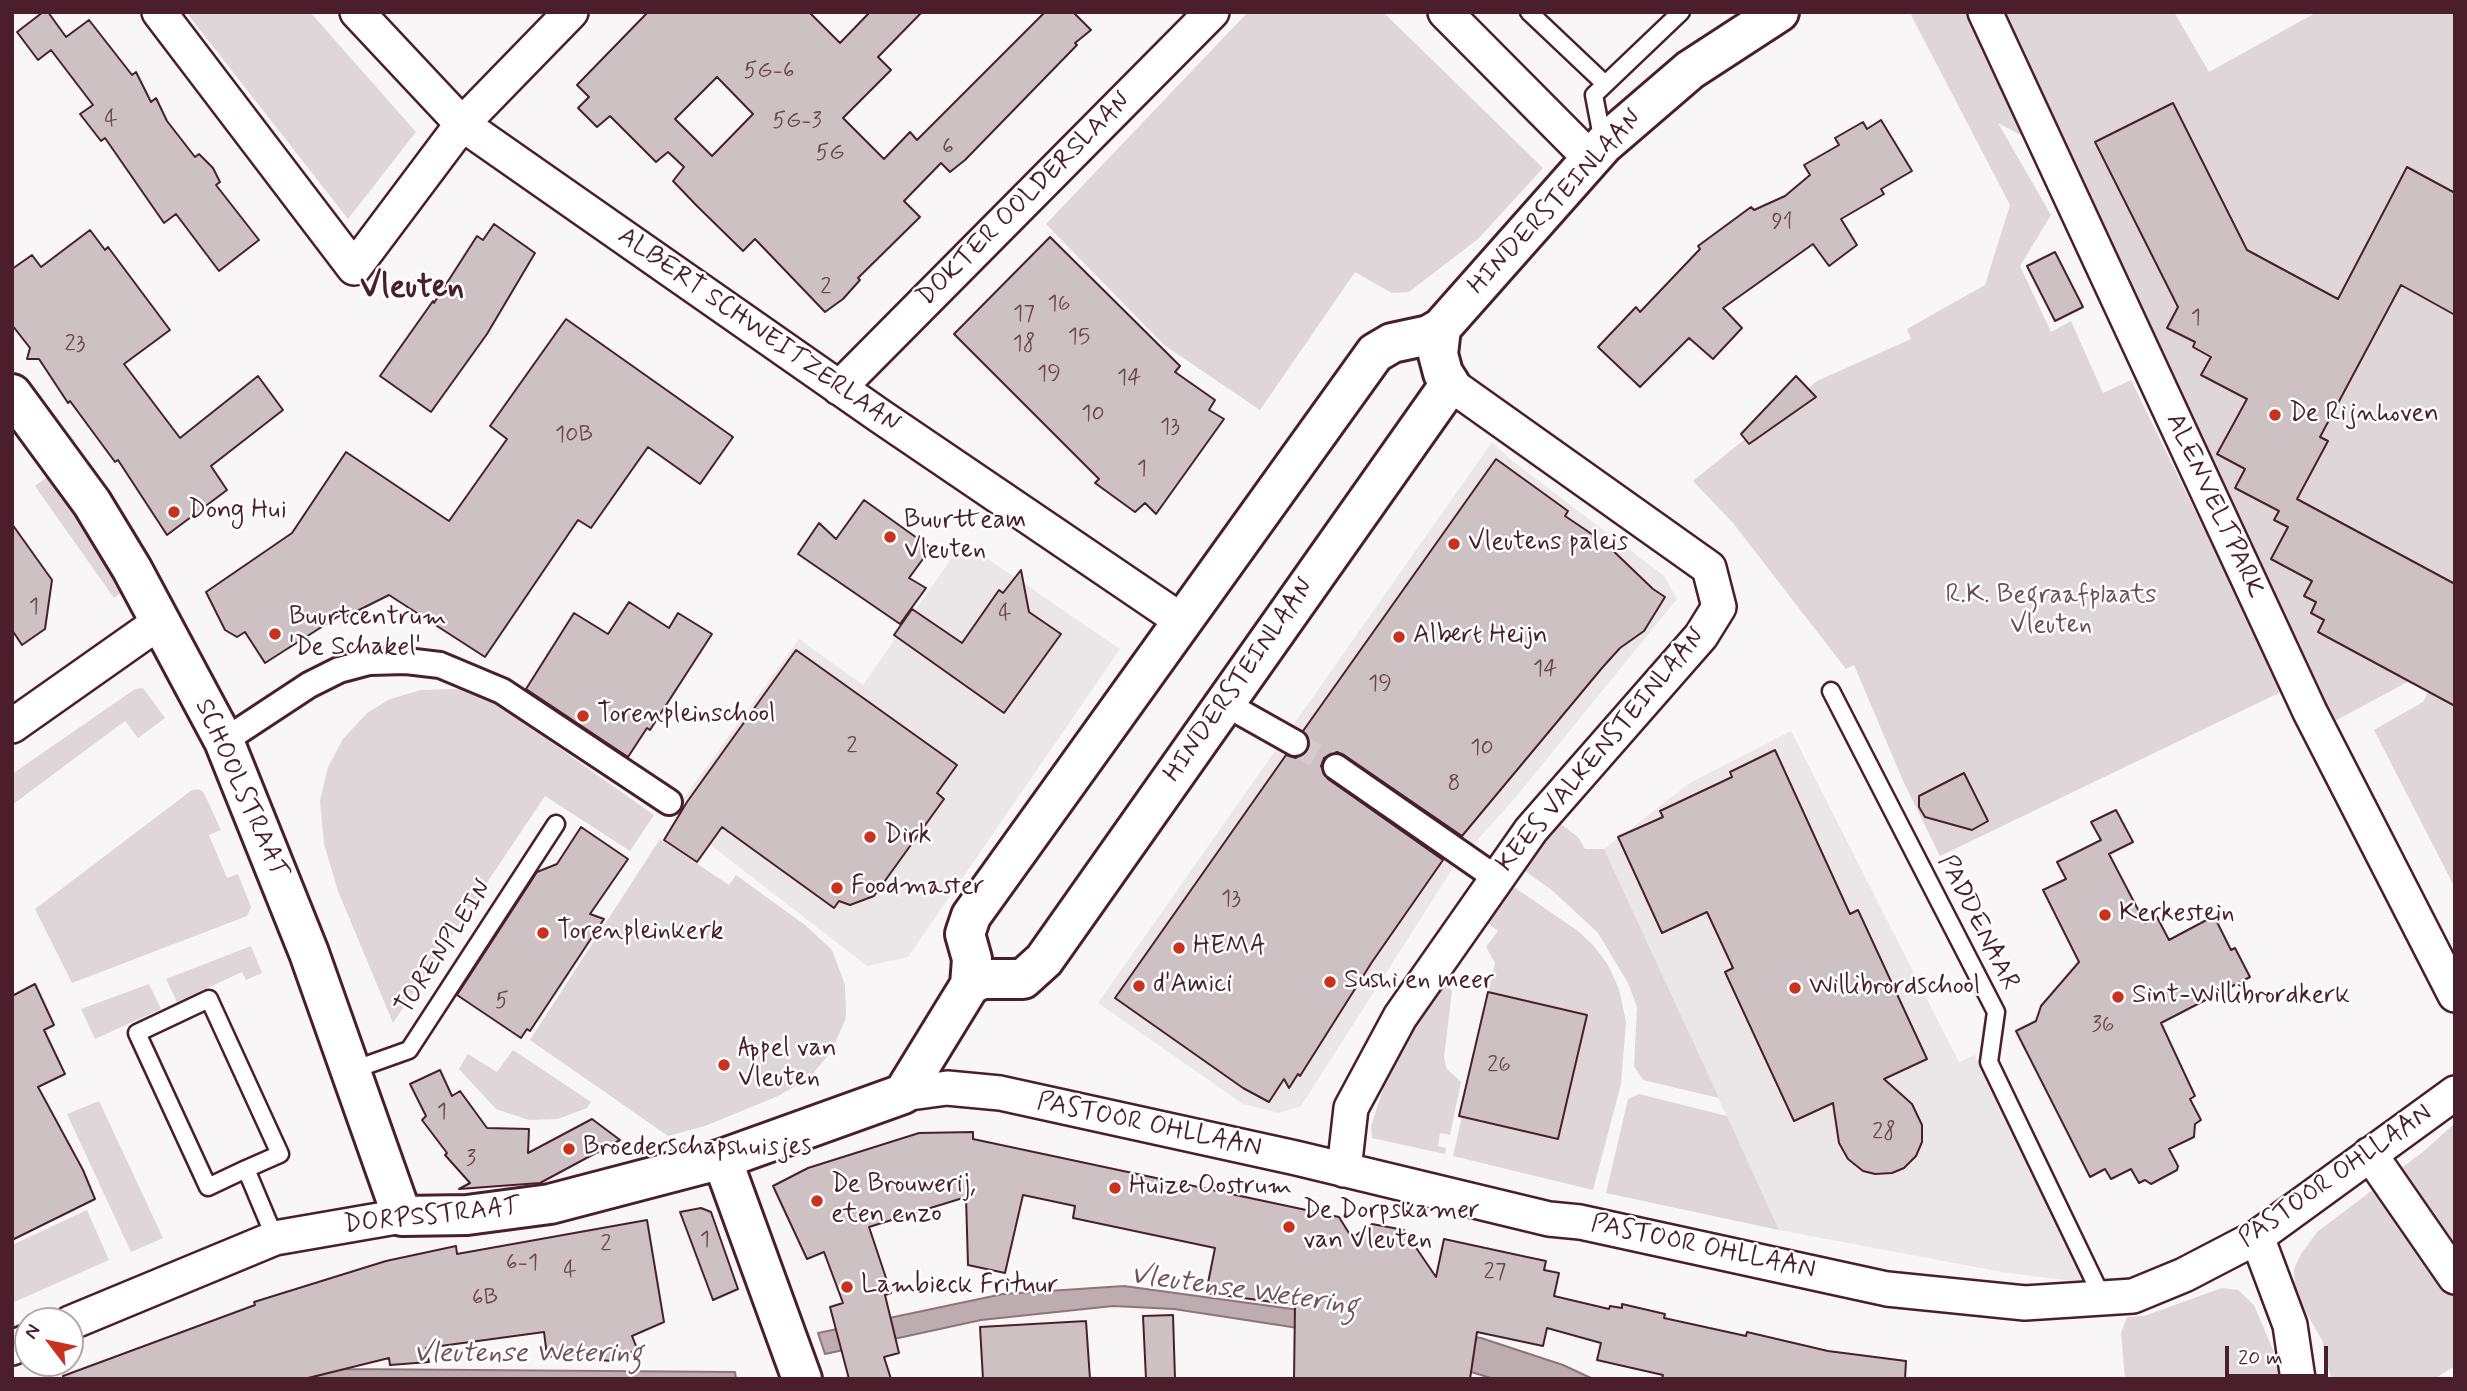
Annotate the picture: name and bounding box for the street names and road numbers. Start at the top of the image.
street label: DOKTER OOLDERSLAAN [912,87,1138,313]
street label: HINDERSTEINLAAN [1462,104,1650,302]
street label: ALBERT SCHWEITZERLAAN [611,222,905,440]
street label: ALENVELTPARK [2158,409,2270,603]
street label: HINDERSTEINLAAN [1158,573,1322,789]
street label: KEES VALKENSTEINLAAN [1491,623,1713,879]
street label: SCHOOLSTRAAT [187,695,293,883]
street label: PADDENAAR [1930,850,2024,996]
street label: TORENPLEIN [390,875,500,1021]
street label: PASTOOR OHLLAAN [1034,1087,1264,1165]
street label: PASTOOR OHLLAAN [2233,1099,2439,1255]
street label: DORPSSTRAAT [342,1192,522,1242]
street label: PASTOOR OHLLAAN [1588,1209,1818,1287]

